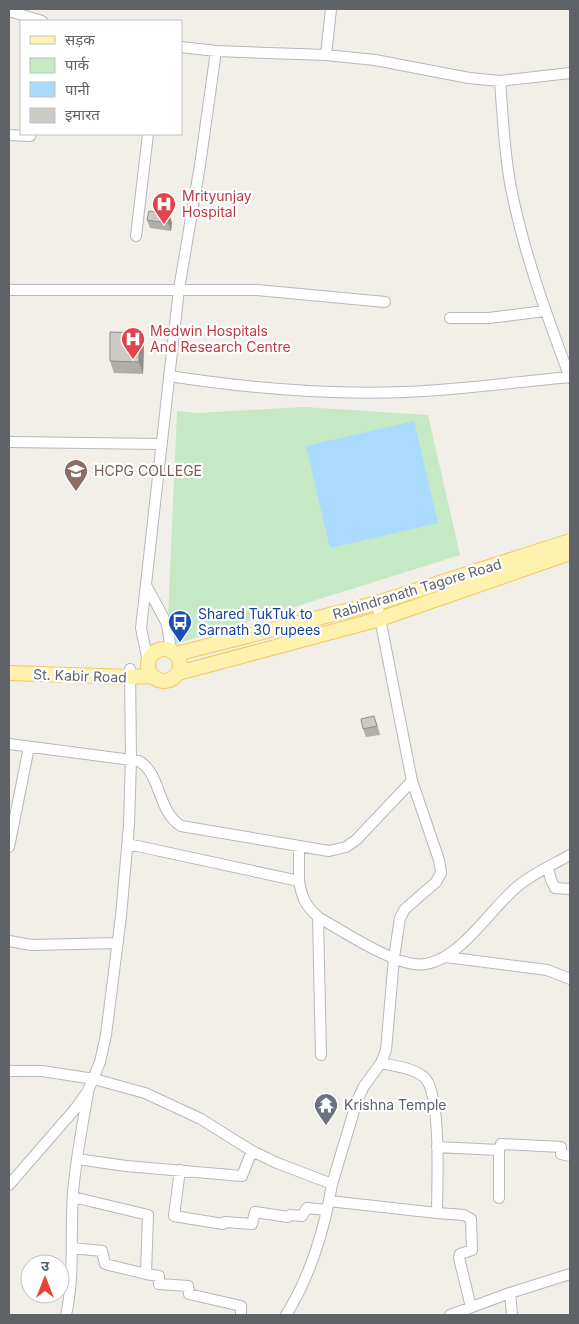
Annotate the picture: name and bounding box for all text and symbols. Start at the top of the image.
legend [20,20,182,135]
text: सड़क [65,30,95,49]
text: पार्क [65,55,89,74]
text: पानी [65,80,91,99]
text: इमारत [65,105,100,124]
place label: Mrityunjay Hospital [182,187,252,220]
hospital icon: Mrityunjay Hospital [151,191,177,225]
place label: Medwin Hospitals And Research Centre [150,322,291,355]
hospital icon: Medwin Hospitals And Research Centre [120,326,146,360]
school or university icon: HCPG COLLEGE [63,458,89,492]
place label: HCPG COLLEGE [94,462,202,479]
street label: Rabindranath Tagore Road [330,555,503,622]
place label: Shared TukTuk to Sarnath 30 rupees [198,605,321,638]
bus stop icon: Shared TukTuk to Sarnath 30 rupees [167,609,193,643]
street label: St. Kabir Road [33,665,127,686]
temple icon: Krishna Temple [313,1092,339,1126]
place label: Krishna Temple [344,1096,447,1113]
north arrow [20,1254,70,1304]
text: उ [41,1257,50,1274]

